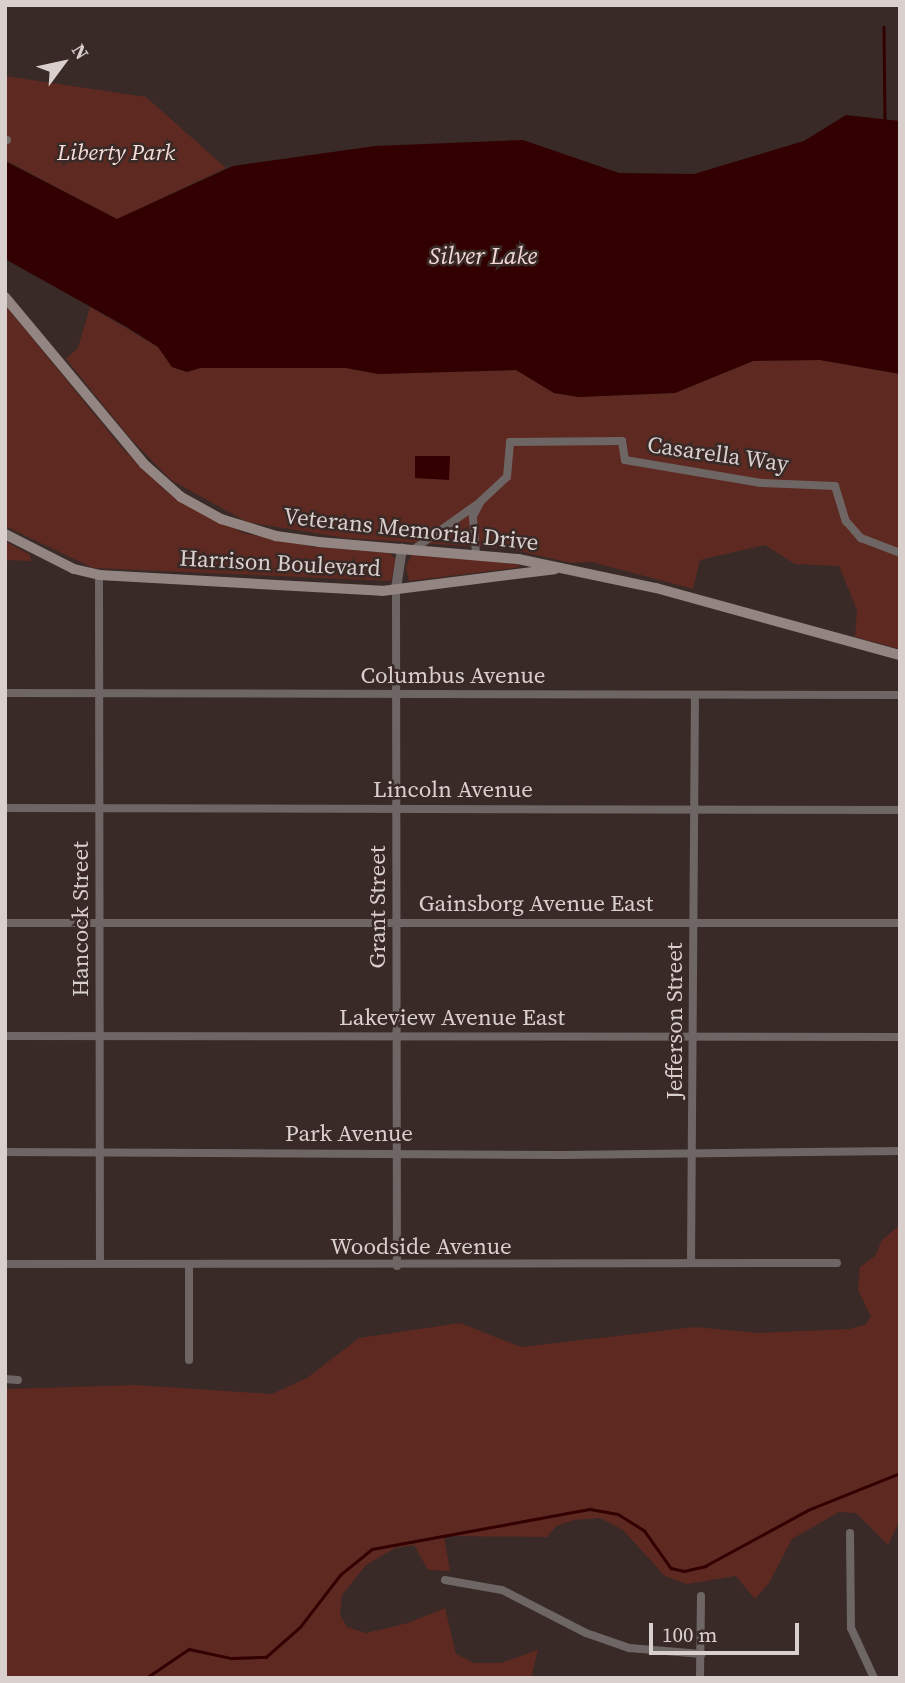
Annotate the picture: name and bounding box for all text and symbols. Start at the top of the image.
north arrow [28,28,98,98]
text: N [66,39,95,64]
park label: Liberty Park [57,138,175,166]
water label: Silver Lake [429,242,537,270]
street label: Casarella Way [645,430,791,478]
street label: Veterans Memorial Drive [282,502,540,556]
street label: Harrison Boulevard [179,544,381,582]
street label: Columbus Avenue [361,661,545,689]
street label: Lincoln Avenue [373,775,533,803]
street label: Hancock Street [66,841,94,997]
street label: Grant Street [363,846,391,968]
street label: Gainsborg Avenue East [419,889,653,917]
street label: Jefferson Street [660,942,688,1100]
street label: Lakeview Avenue East [339,1003,565,1031]
street label: Park Avenue [285,1119,413,1147]
street label: Woodside Avenue [330,1232,512,1260]
scale bar [653,1610,804,1654]
text: 100 m [662,1620,717,1649]

